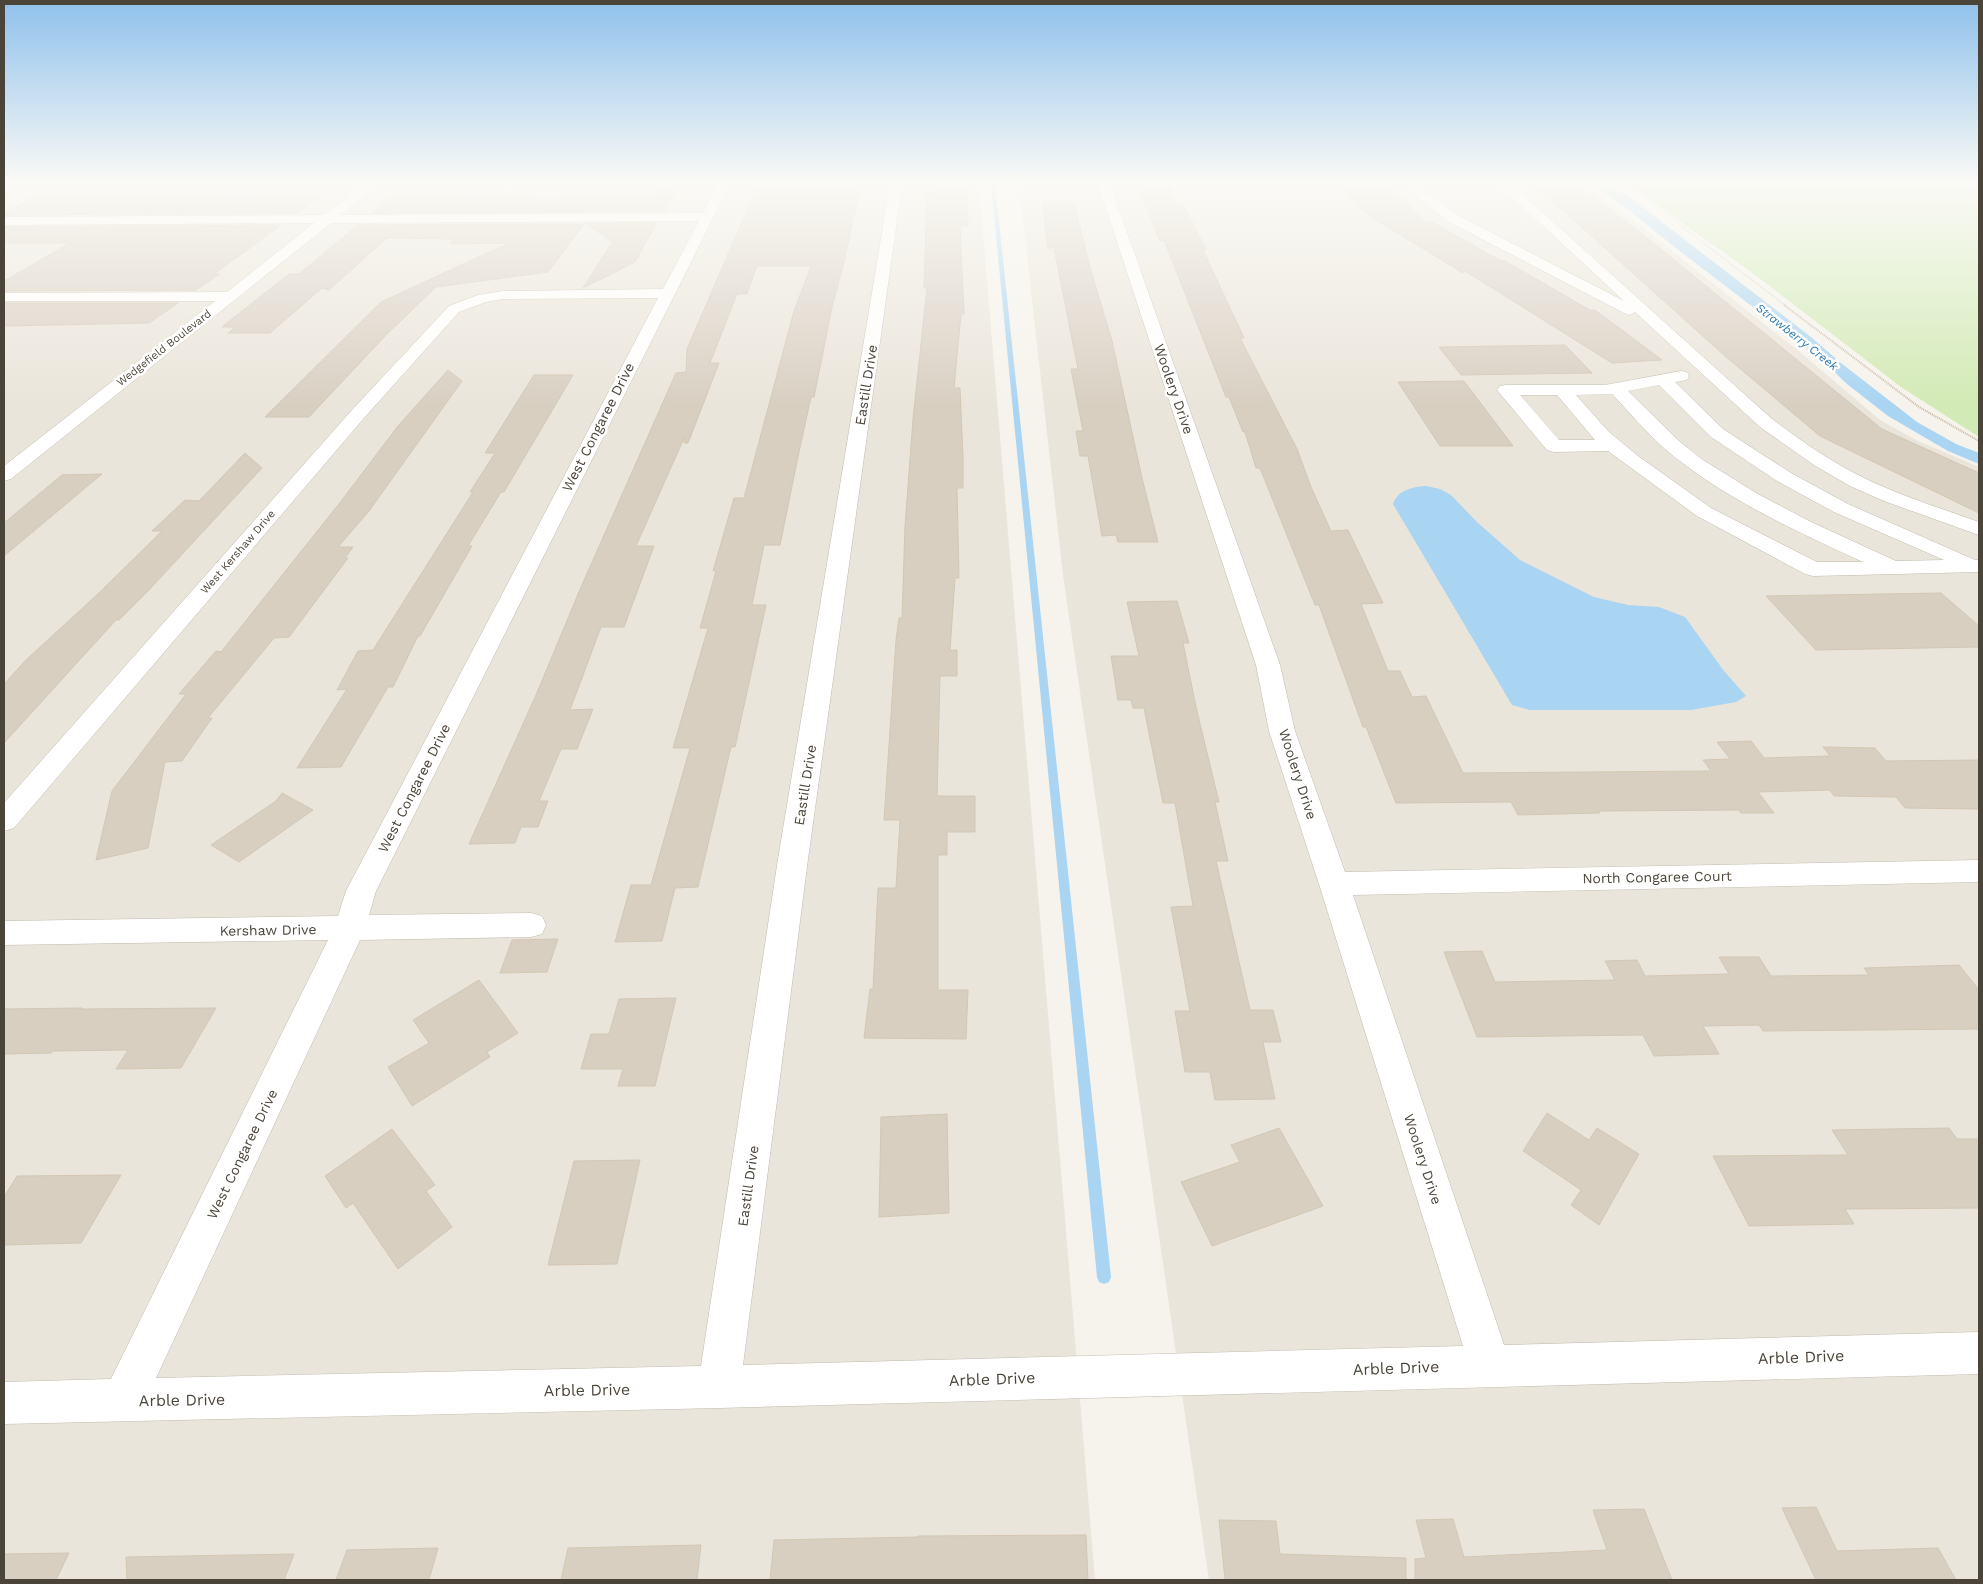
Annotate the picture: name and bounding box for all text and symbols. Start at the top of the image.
water label: Strawberry Creek [1753,301,1841,374]
street label: Wedgefield Boulevard [114,307,214,389]
street label: Woolery Drive [1151,342,1197,436]
street label: Eastill Drive [852,344,880,426]
street label: West Congaree Drive [559,360,637,494]
street label: West Kershaw Drive [198,507,278,597]
street label: West Congaree Drive [375,721,453,855]
street label: Woolery Drive [1276,727,1320,821]
street label: Eastill Drive [791,744,819,826]
street label: North Congaree Court [1582,868,1732,886]
street label: Kershaw Drive [219,921,317,939]
street label: West Congaree Drive [204,1087,280,1221]
street label: Woolery Drive [1401,1112,1445,1206]
street label: Eastill Drive [734,1145,762,1227]
street label: Arble Drive [1757,1346,1845,1368]
street label: Arble Drive [1352,1357,1440,1379]
street label: Arble Drive [948,1368,1036,1390]
street label: Arble Drive [544,1380,630,1400]
street label: Arble Drive [139,1390,225,1410]

